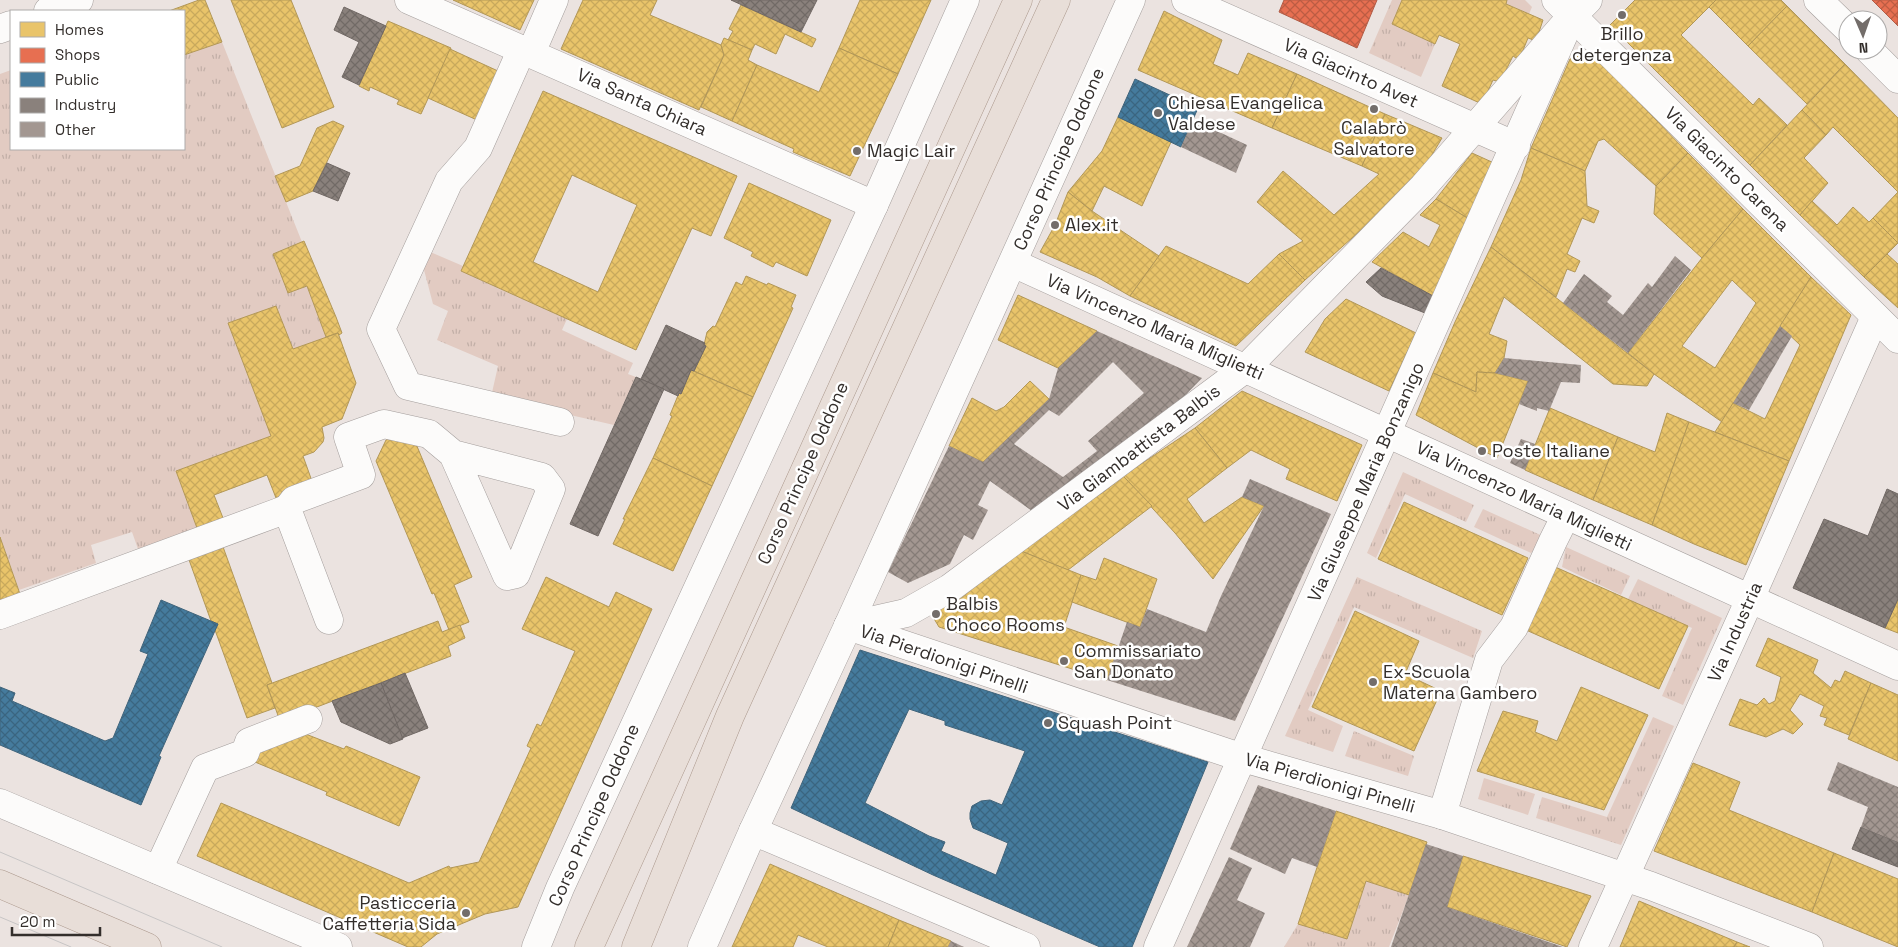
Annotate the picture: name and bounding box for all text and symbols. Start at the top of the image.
marker: Brillo detergenza [1616,9,1628,21]
legend [10,10,185,150]
north arrow [1838,10,1888,60]
text: Homes [55,20,104,39]
place label: Brillo detergenza [1572,22,1672,66]
street label: Via Giacinto Avet [1280,32,1422,113]
text: N [1858,39,1868,57]
text: Shops [55,45,100,64]
street label: Via Santa Chiara [574,63,711,141]
street label: Corso Principe Oddone [1008,64,1109,254]
text: Public [55,70,99,89]
place label: Chiesa Evangelica Valdese [1168,91,1323,135]
text: Industry [55,95,116,114]
street label: Via Giacinto Carena [1660,101,1795,236]
marker: Calabrò Salvatore [1368,103,1380,115]
marker: Chiesa Evangelica Valdese [1152,107,1164,119]
place label: Calabrò Salvatore [1333,116,1415,160]
text: Other [55,120,96,139]
place label: Magic Lair [867,139,956,162]
marker: Magic Lair [851,145,863,157]
place label: Alex.it [1065,213,1119,236]
marker: Alex.it [1049,219,1061,231]
street label: Via Vincenzo Maria Miglietti [1043,268,1268,385]
street label: Via Giuseppe Maria Bonzanigo [1302,358,1429,605]
street label: Corso Principe Oddone [752,378,853,568]
street label: Via Giambattista Balbis [1053,379,1225,516]
street label: Via Vincenzo Maria Miglietti [1413,435,1636,556]
place label: Poste Italiane [1492,439,1610,462]
marker: Poste Italiane [1476,445,1488,457]
street label: Via Industria [1702,578,1767,686]
place label: Balbis Choco Rooms [946,592,1065,636]
marker: Balbis Choco Rooms [930,608,942,620]
street label: Via Pierdionigi Pinelli [857,619,1031,698]
place label: Commissariato San Donato [1074,639,1201,683]
marker: Commissariato San Donato [1058,655,1070,667]
place label: Ex-Scuola Materna Gambero [1383,660,1537,704]
marker: Ex-Scuola Materna Gambero [1367,676,1379,688]
place label: Squash Point [1058,711,1172,734]
marker: Squash Point [1042,717,1054,729]
street label: Corso Principe Oddone [543,720,644,910]
street label: Via Pierdionigi Pinelli [1242,747,1418,818]
place label: Pasticceria Caffetteria Sida [322,891,456,935]
scale bar [12,904,100,936]
marker: Pasticceria Caffetteria Sida [460,907,472,919]
text: 20 m [20,912,55,931]

